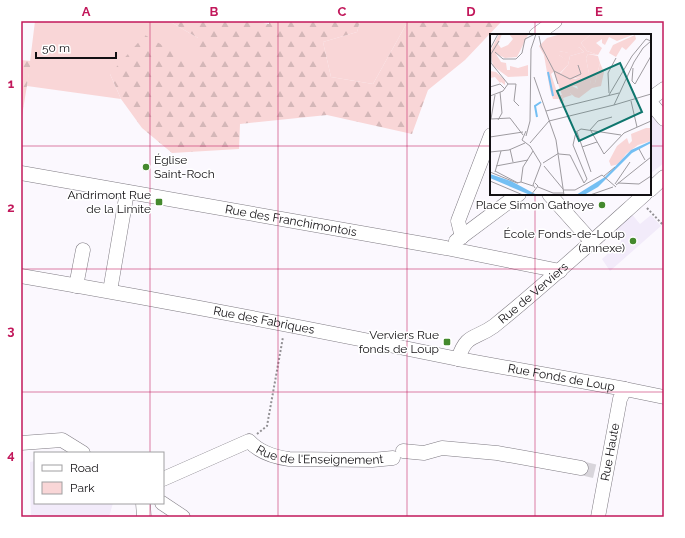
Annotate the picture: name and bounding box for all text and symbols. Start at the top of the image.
text: A [82,4,91,19]
text: B [210,4,219,19]
text: C [338,4,347,19]
text: D [466,4,476,19]
text: E [595,4,603,19]
scale bar [36,34,116,60]
inset map [490,34,651,195]
text: 50 m [42,41,70,55]
text: 1 [8,76,15,91]
place label: Église Saint-Roch [154,153,215,181]
marker: Église Saint-Roch [141,162,151,172]
place label: Andrimont Rue de la Limite [67,188,151,216]
marker: Andrimont Rue de la Limite [154,197,164,207]
place label: Place Simon Gathoye [476,198,594,212]
text: 2 [7,200,15,215]
marker: Place Simon Gathoye [597,200,607,210]
street label: Rue des Franchimontois [224,202,358,239]
place label: École Fonds-de-Loup (annexe) [504,227,625,255]
marker: École Fonds-de-Loup (annexe) [628,236,638,246]
street label: Rue de Verviers [496,259,571,327]
street label: Rue des Fabriques [212,304,316,337]
text: 3 [7,323,15,338]
place label: Verviers Rue fonds de Loup [359,328,439,356]
marker: Verviers Rue fonds de Loup [442,337,452,347]
street label: Rue Fonds de Loup [507,361,616,394]
street label: Rue Haute [598,422,622,482]
street label: Rue de l'Enseignement [254,442,384,467]
text: 4 [7,447,15,462]
legend [34,452,164,504]
text: Road [70,461,99,475]
text: Park [70,481,95,495]

